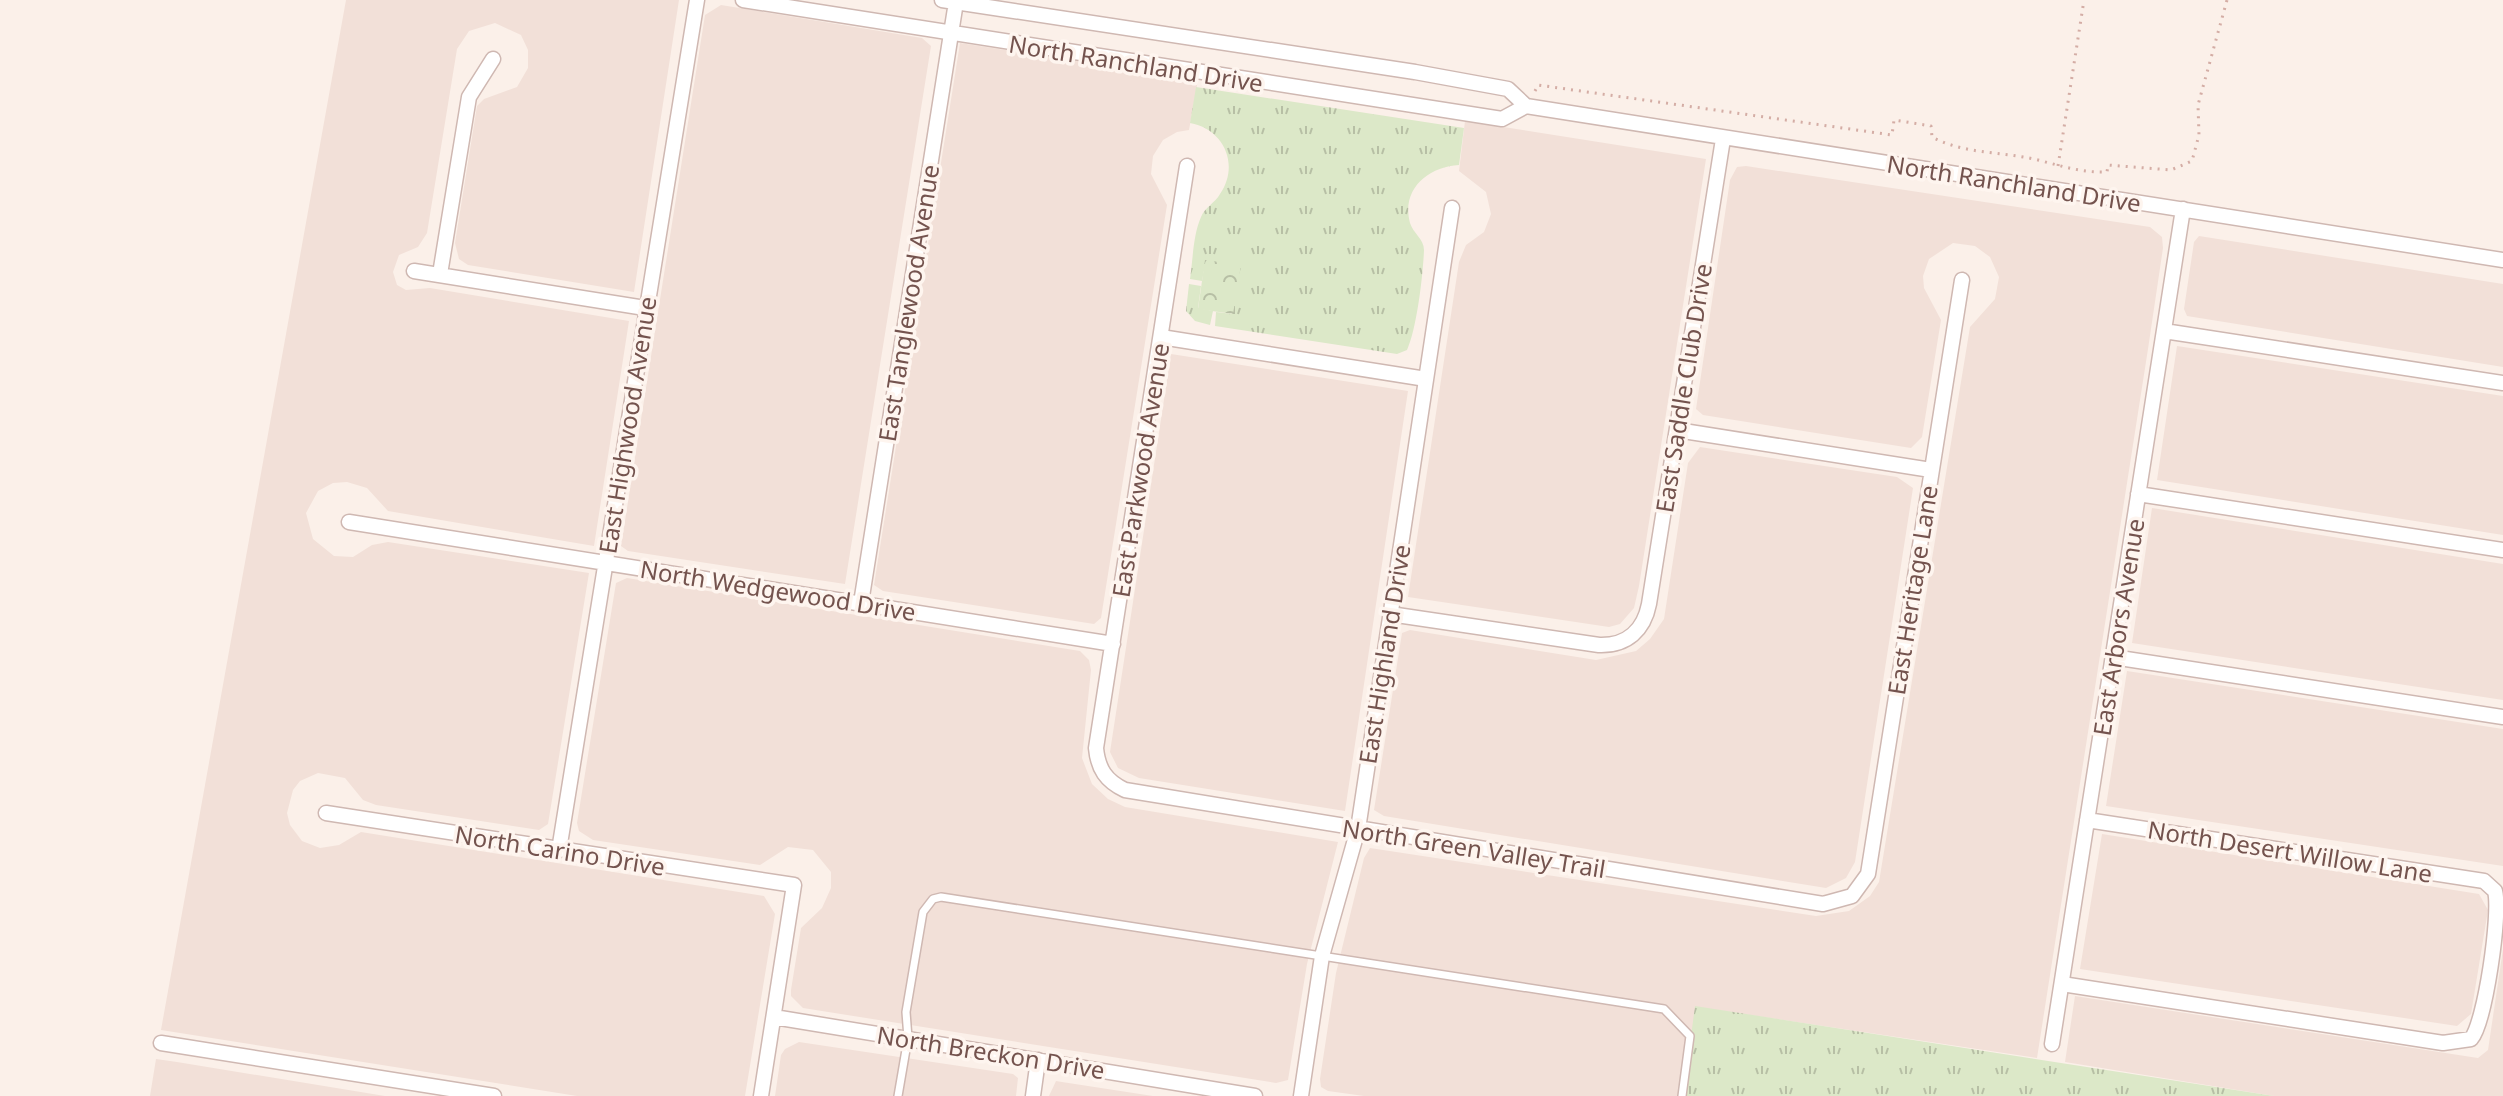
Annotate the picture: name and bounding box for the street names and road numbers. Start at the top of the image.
street label: North Ranchland Drive [1007,27,1265,99]
street label: North Ranchland Drive [1885,147,2143,219]
street label: East Tanglewood Avenue [870,162,946,444]
street label: East Saddle Club Drive [1647,261,1719,515]
street label: East Highwood Avenue [590,294,664,556]
street label: East Parkwood Avenue [1104,340,1176,600]
street label: East Heritage Lane [1879,483,1945,697]
street label: East Arbors Avenue [2085,516,2151,738]
street label: East Highland Drive [1350,542,1418,766]
street label: North Wedgewood Drive [638,552,918,628]
street label: North Green Valley Trail [1340,811,1608,885]
street label: North Desert Willow Lane [2145,812,2435,890]
street label: North Carino Drive [453,817,667,883]
street label: North Breckon Drive [875,1018,1107,1086]

